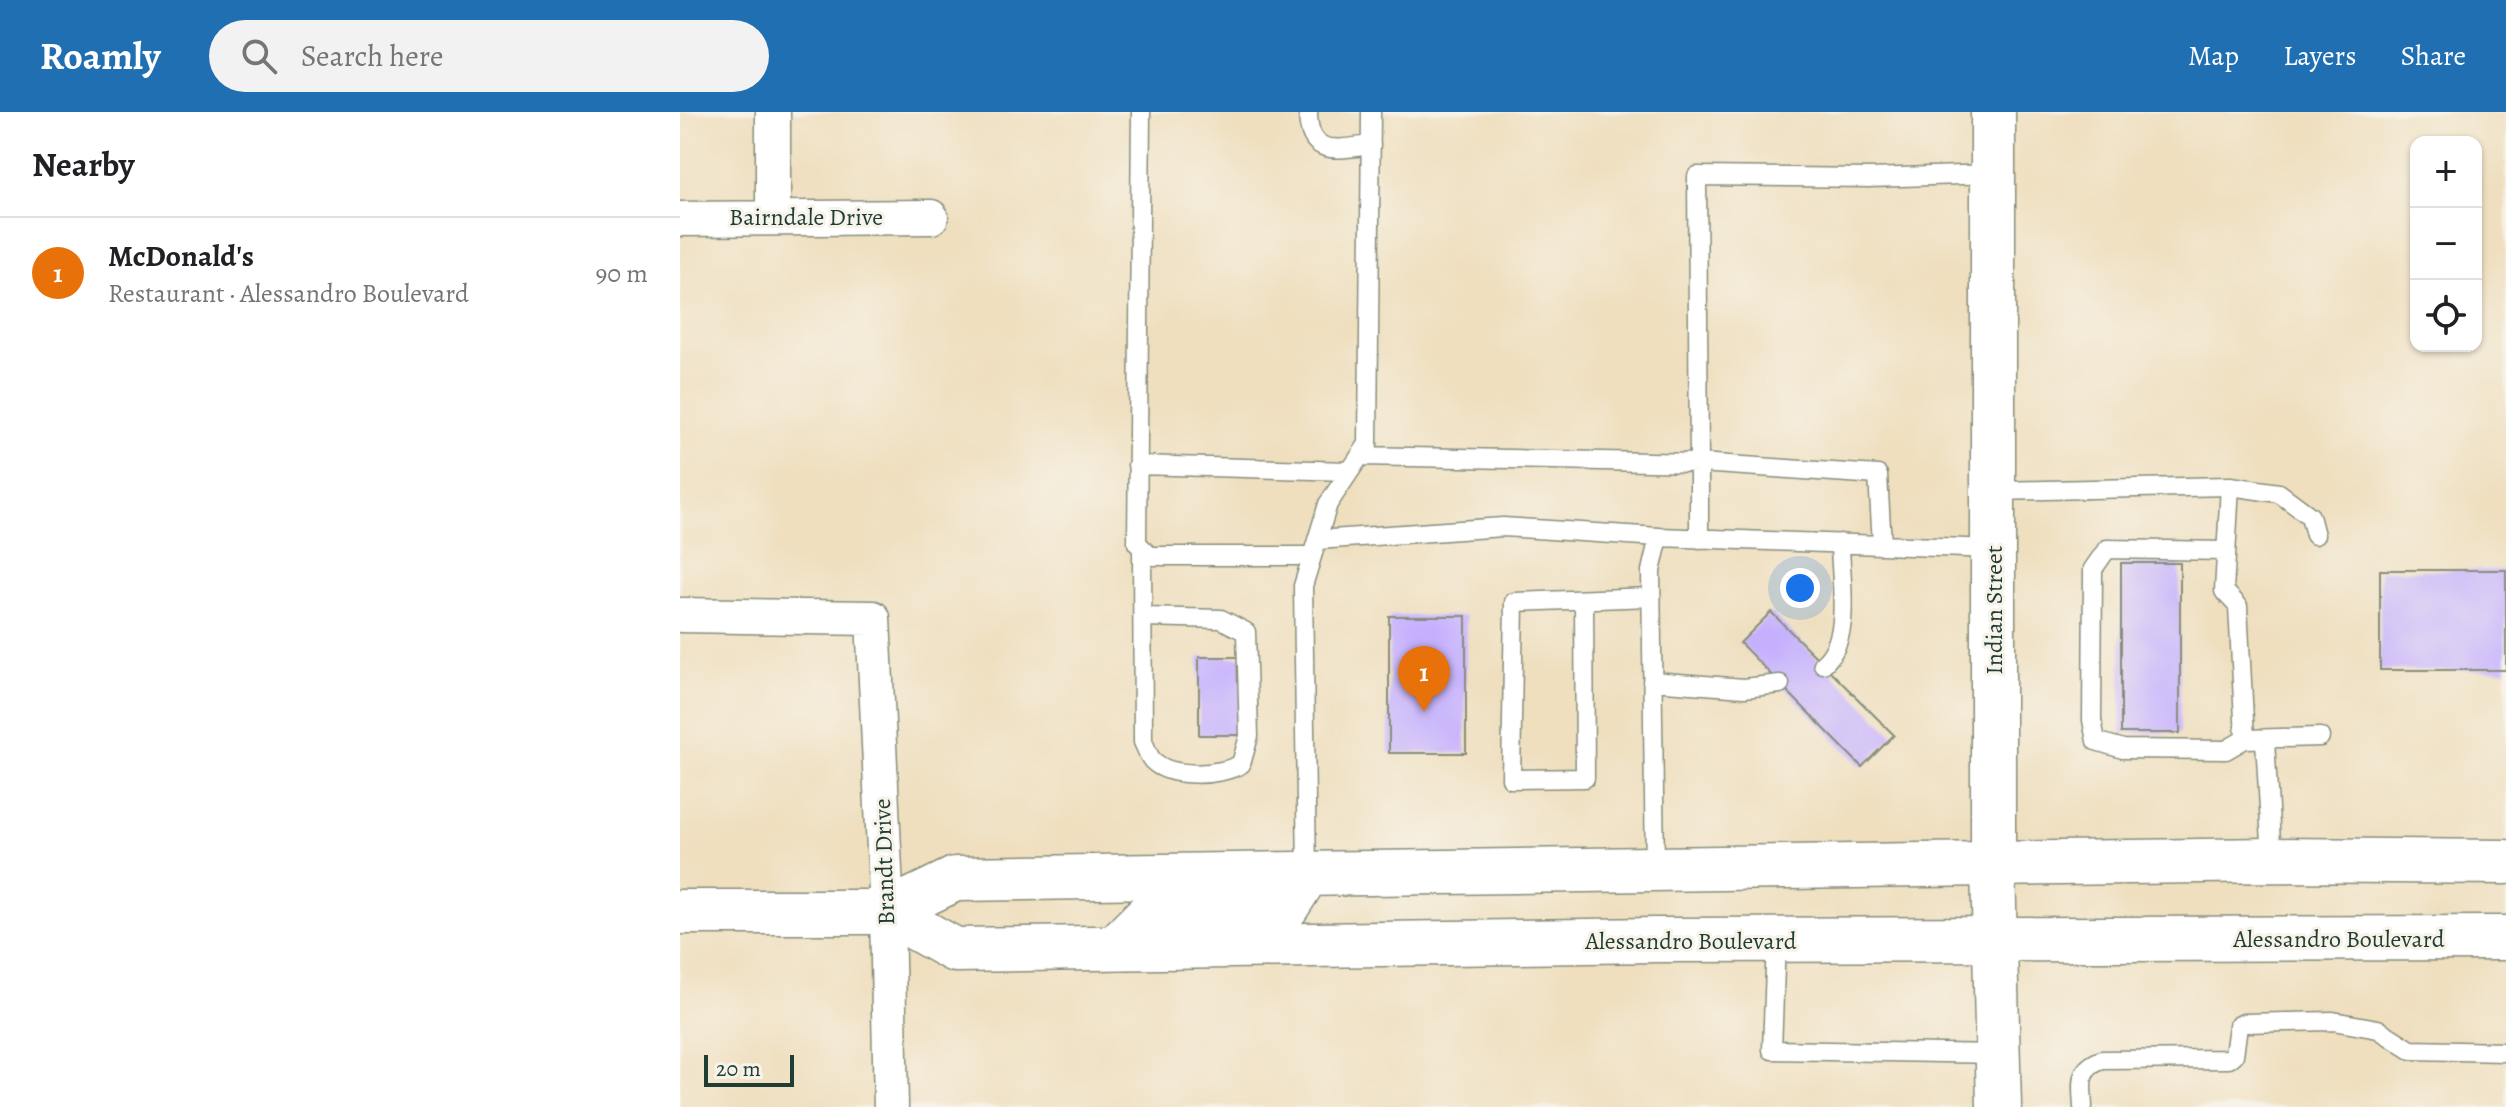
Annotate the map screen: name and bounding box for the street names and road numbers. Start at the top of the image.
street label: Bairndale Drive [729,201,883,233]
street label: Indian Street [1978,545,2010,675]
street label: Brandt Drive [866,798,902,926]
street label: Alessandro Boulevard [2232,923,2445,955]
street label: Alessandro Boulevard [1584,925,1797,957]

